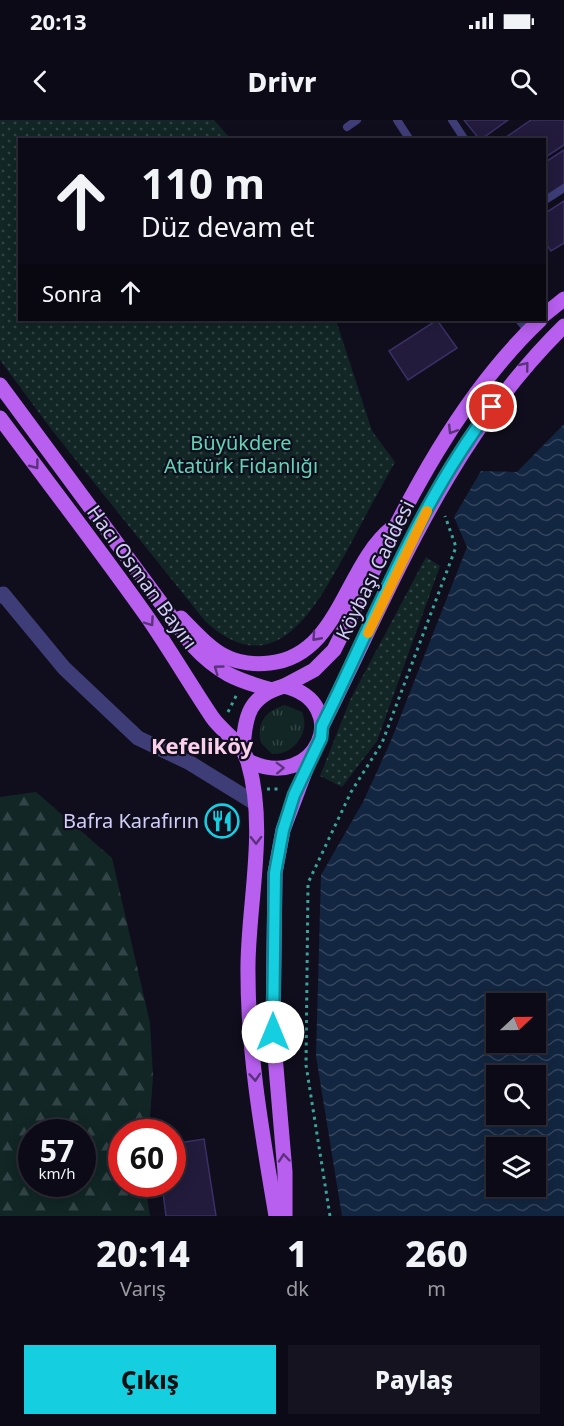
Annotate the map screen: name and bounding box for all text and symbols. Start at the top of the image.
text: 20:13 [30,6,87,36]
text: Drivr [248,63,316,100]
icon: back [24,65,57,98]
icon: search [507,65,540,98]
text: 110 m [141,154,265,211]
icon: ahead [42,162,120,240]
text: Düz devam et [141,208,315,245]
icon: ahead [114,276,147,309]
text: Sonra [42,278,102,308]
one-way arrow [518,362,529,373]
pin [466,381,517,432]
icon: arrive [475,390,508,423]
one-way arrow [448,424,459,435]
park label: Büyükdere Atatürk Fidanlığı [164,429,318,479]
one-way arrow [28,458,39,469]
street label: Köybaşı Caddesi [329,495,420,644]
street label: Hacı Osman Bayırı [81,499,204,654]
one-way arrow [143,615,154,626]
one-way arrow [312,631,323,641]
one-way arrow [213,665,224,676]
district label: Kefeliköy [151,730,253,760]
one-way arrow [276,761,285,774]
restaurant icon: Bafra Karafırın [204,803,240,839]
place label: Bafra Karafırın [63,807,199,834]
one-way arrow [250,836,262,845]
north arrow [486,993,546,1053]
map controls [486,993,546,1197]
position arrow [241,1000,305,1064]
button: search [486,1065,546,1125]
one-way arrow [249,1072,262,1081]
speed limit sign: 60 [108,1119,186,1197]
text: 57 [40,1130,74,1171]
button: layers [486,1137,546,1197]
one-way arrow [278,1153,291,1162]
text: km/h [39,1163,75,1183]
text: 20:14 [96,1229,190,1278]
text: 1 [287,1229,308,1278]
text: 260 [405,1229,468,1278]
text: Varış [120,1275,166,1302]
text: dk [286,1275,309,1302]
text: m [427,1275,446,1302]
button: Çıkış [24,1345,276,1414]
button: Paylaş [288,1345,540,1414]

